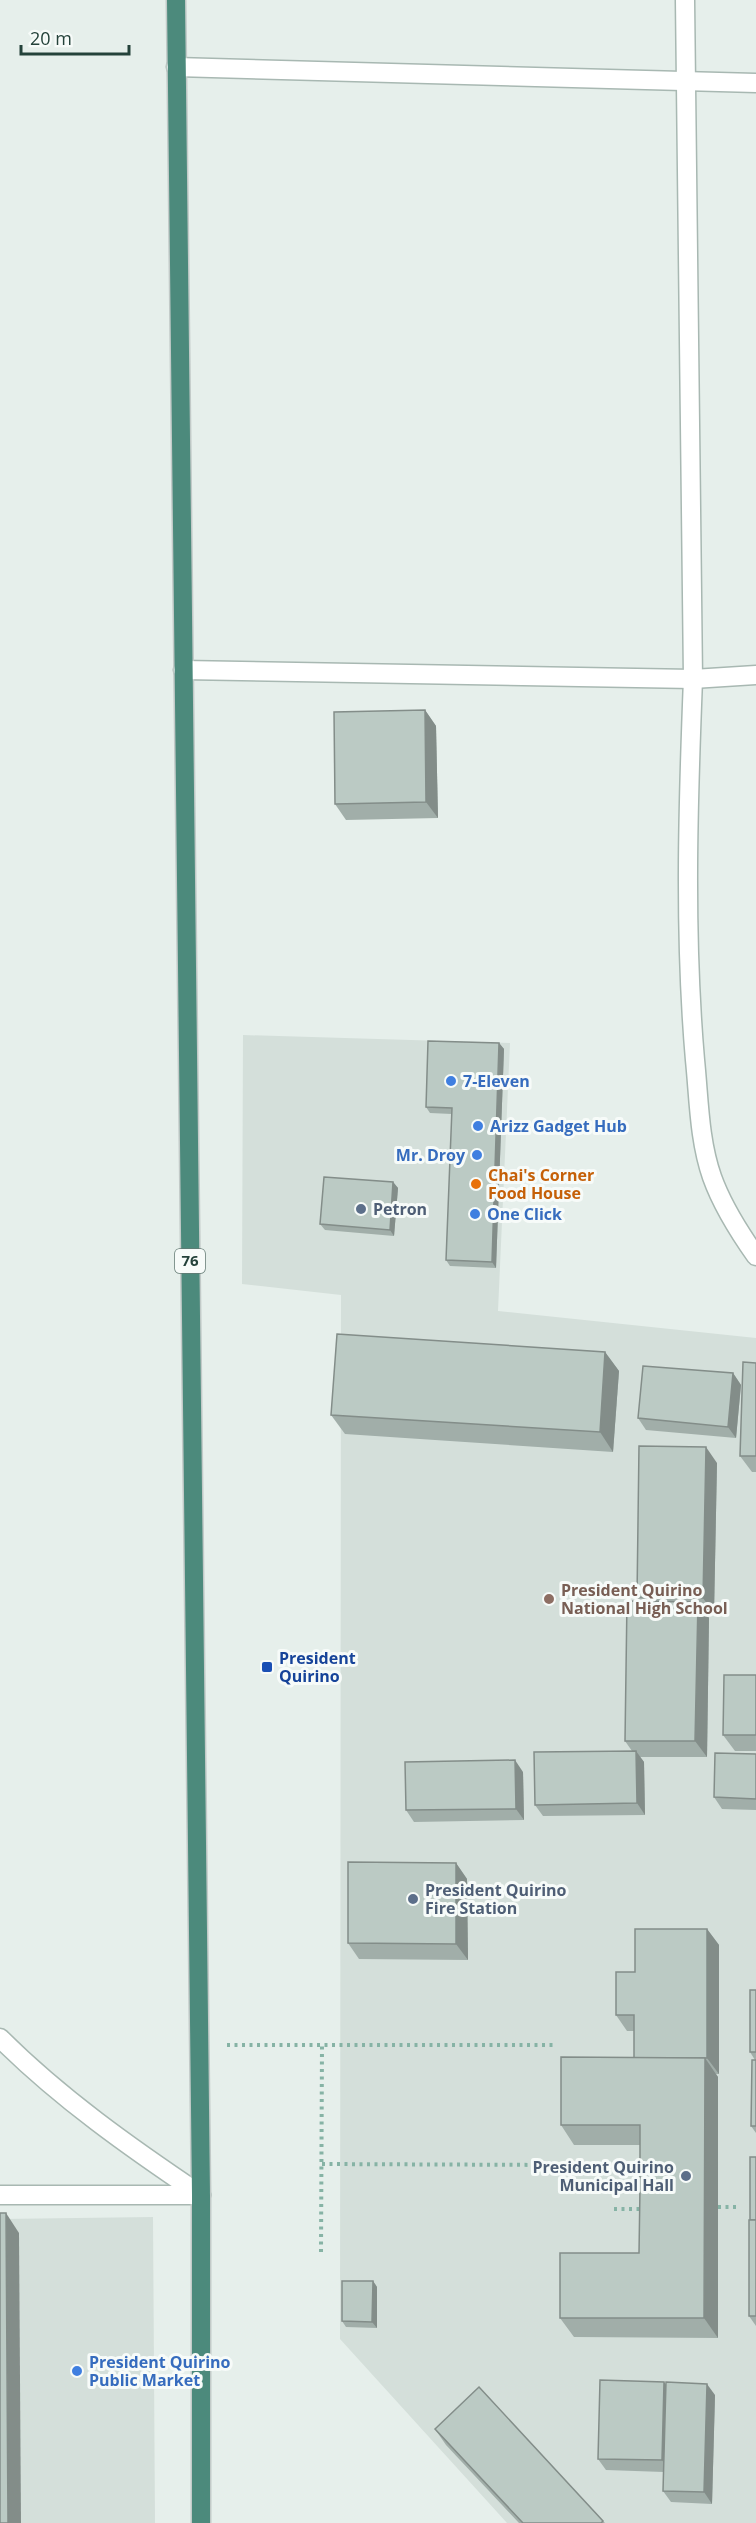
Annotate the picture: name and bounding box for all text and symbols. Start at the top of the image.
scale bar [21,18,129,56]
text: 20 m [30,26,72,50]
place label: 7-Eleven [463,1070,530,1092]
marker: 7-Eleven [444,1074,458,1088]
place label: Arizz Gadget Hub [490,1115,627,1137]
marker: Arizz Gadget Hub [471,1119,485,1133]
place label: Mr. Droy [396,1144,466,1166]
marker: Mr. Droy [470,1148,484,1162]
place label: Chai's Corner Food House [488,1164,594,1204]
marker: Chai's Corner Food House [469,1177,483,1191]
place label: Petron [373,1198,427,1220]
marker: Petron [354,1202,368,1216]
place label: One Click [487,1203,562,1225]
marker: One Click [468,1207,482,1221]
road number: 76 [175,1249,205,1273]
place label: President Quirino National High School [561,1579,728,1619]
marker: President Quirino National High School [542,1592,556,1606]
place label: President Quirino [279,1647,356,1687]
marker: President Quirino [260,1660,274,1674]
place label: President Quirino Fire Station [425,1879,567,1919]
marker: President Quirino Fire Station [406,1892,420,1906]
place label: President Quirino Municipal Hall [533,2156,674,2196]
marker: President Quirino Municipal Hall [679,2169,693,2183]
place label: President Quirino Public Market [89,2351,231,2391]
marker: President Quirino Public Market [70,2364,84,2378]

